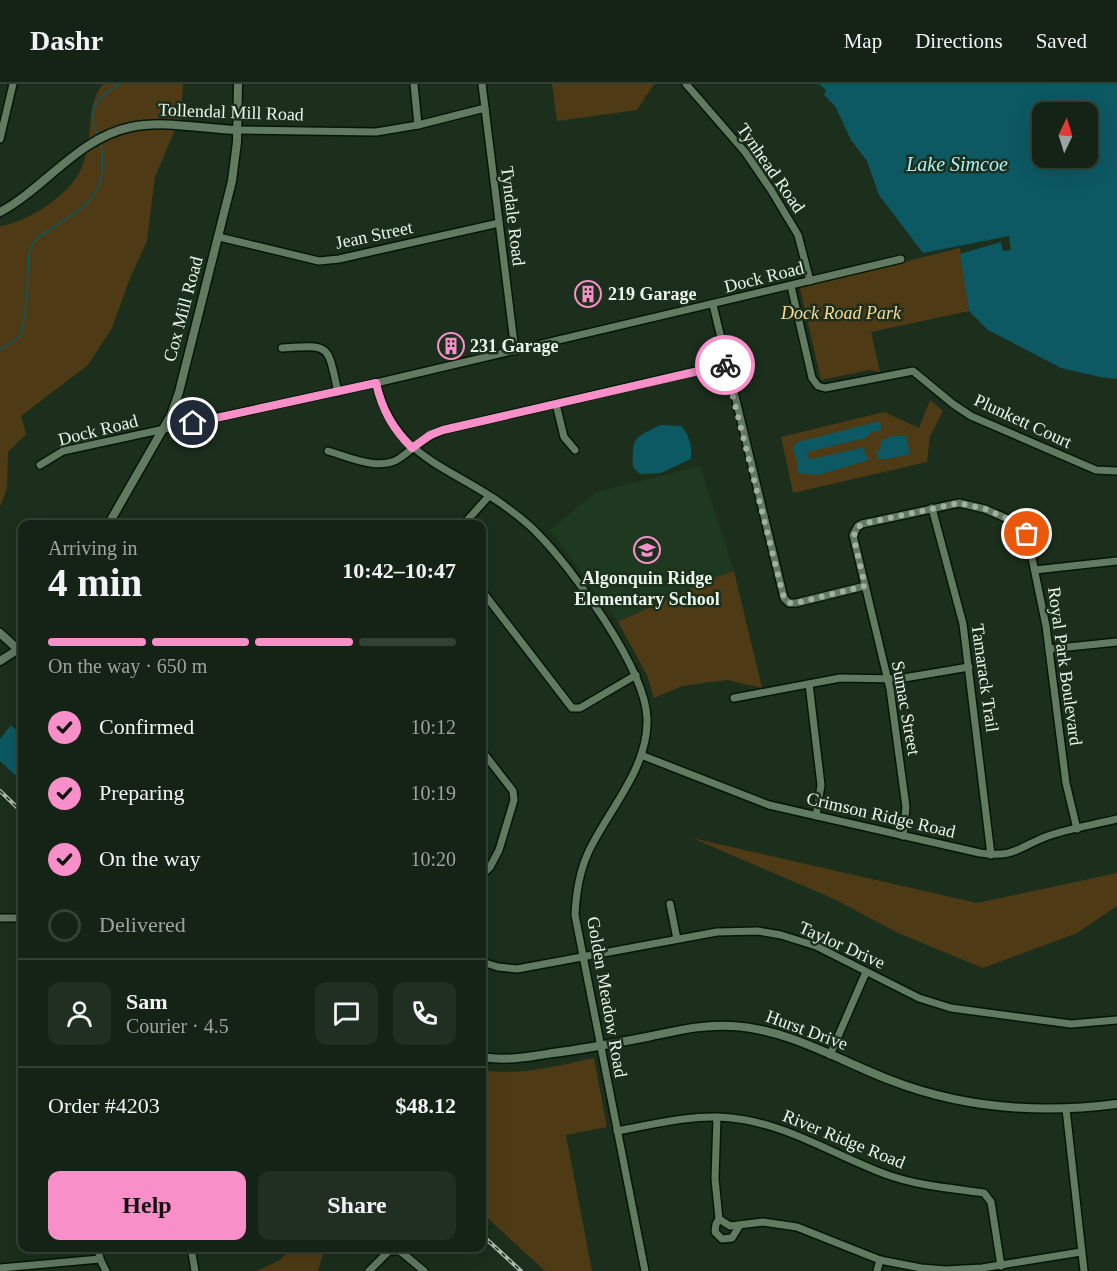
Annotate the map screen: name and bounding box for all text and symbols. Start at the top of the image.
text: Dashr [30,25,103,56]
text: Map [844,29,882,53]
text: Directions [915,29,1003,53]
text: Saved [1036,29,1087,53]
street label: Tollendal Mill Road [158,99,304,125]
north arrow [1032,102,1098,168]
map controls [1032,102,1098,168]
street label: Tynhead Road [733,120,809,216]
water label: Lake Simcoe [905,153,1008,175]
street label: Tyndale Road [497,165,529,267]
street label: Jean Street [334,217,414,253]
street label: Cox Mill Road [159,254,207,364]
street label: Dock Road [722,257,806,297]
building icon: 219 Garage [573,279,603,309]
place label: 219 Garage [608,284,696,304]
park label: Dock Road Park [780,303,902,323]
building icon: 231 Garage [436,331,466,361]
courier [695,335,755,395]
place label: 231 Garage [470,336,558,356]
icon: bike [709,349,742,382]
street label: Plunkett Court [971,390,1075,452]
pin [167,397,218,448]
icon: home [176,406,209,439]
street label: Dock Road [56,410,140,450]
pin [1001,508,1052,559]
icon: bag [1010,517,1043,550]
school or university icon: Algonquin Ridge Elementary School [632,535,662,565]
text: Arriving in [48,537,137,559]
text: 10:42–10:47 [342,558,456,583]
text: 4 min [48,561,142,604]
place label: Algonquin Ridge Elementary School [574,568,720,609]
street label: Royal Park Boulevard [1044,585,1086,747]
street label: Tamarack Trail [967,623,1003,733]
text: On the way · 650 m [48,655,207,677]
street label: Sumac Street [888,659,924,757]
icon: check [48,711,81,744]
text: Confirmed [99,714,194,739]
text: 10:12 [410,716,456,738]
icon: check [48,777,81,810]
text: Preparing [99,780,185,805]
text: 10:19 [410,782,456,804]
street label: Crimson Ridge Road [805,788,957,842]
icon: check [48,843,81,876]
text: On the way [99,846,200,871]
text: 10:20 [410,848,456,870]
text: Delivered [99,912,186,937]
street label: Golden Meadow Road [583,915,631,1079]
street label: Taylor Drive [796,917,888,973]
button: person [48,982,111,1045]
button: chat [315,982,378,1045]
button: phone [393,982,456,1045]
text: Sam [126,989,168,1014]
street label: Hurst Drive [763,1006,851,1054]
text: Courier · 4.5 [126,1015,229,1037]
text: Order #4203 [48,1093,160,1118]
text: $48.12 [396,1093,456,1118]
street label: River Ridge Road [780,1105,908,1173]
button: Help [48,1171,246,1240]
button: Share [258,1171,456,1240]

